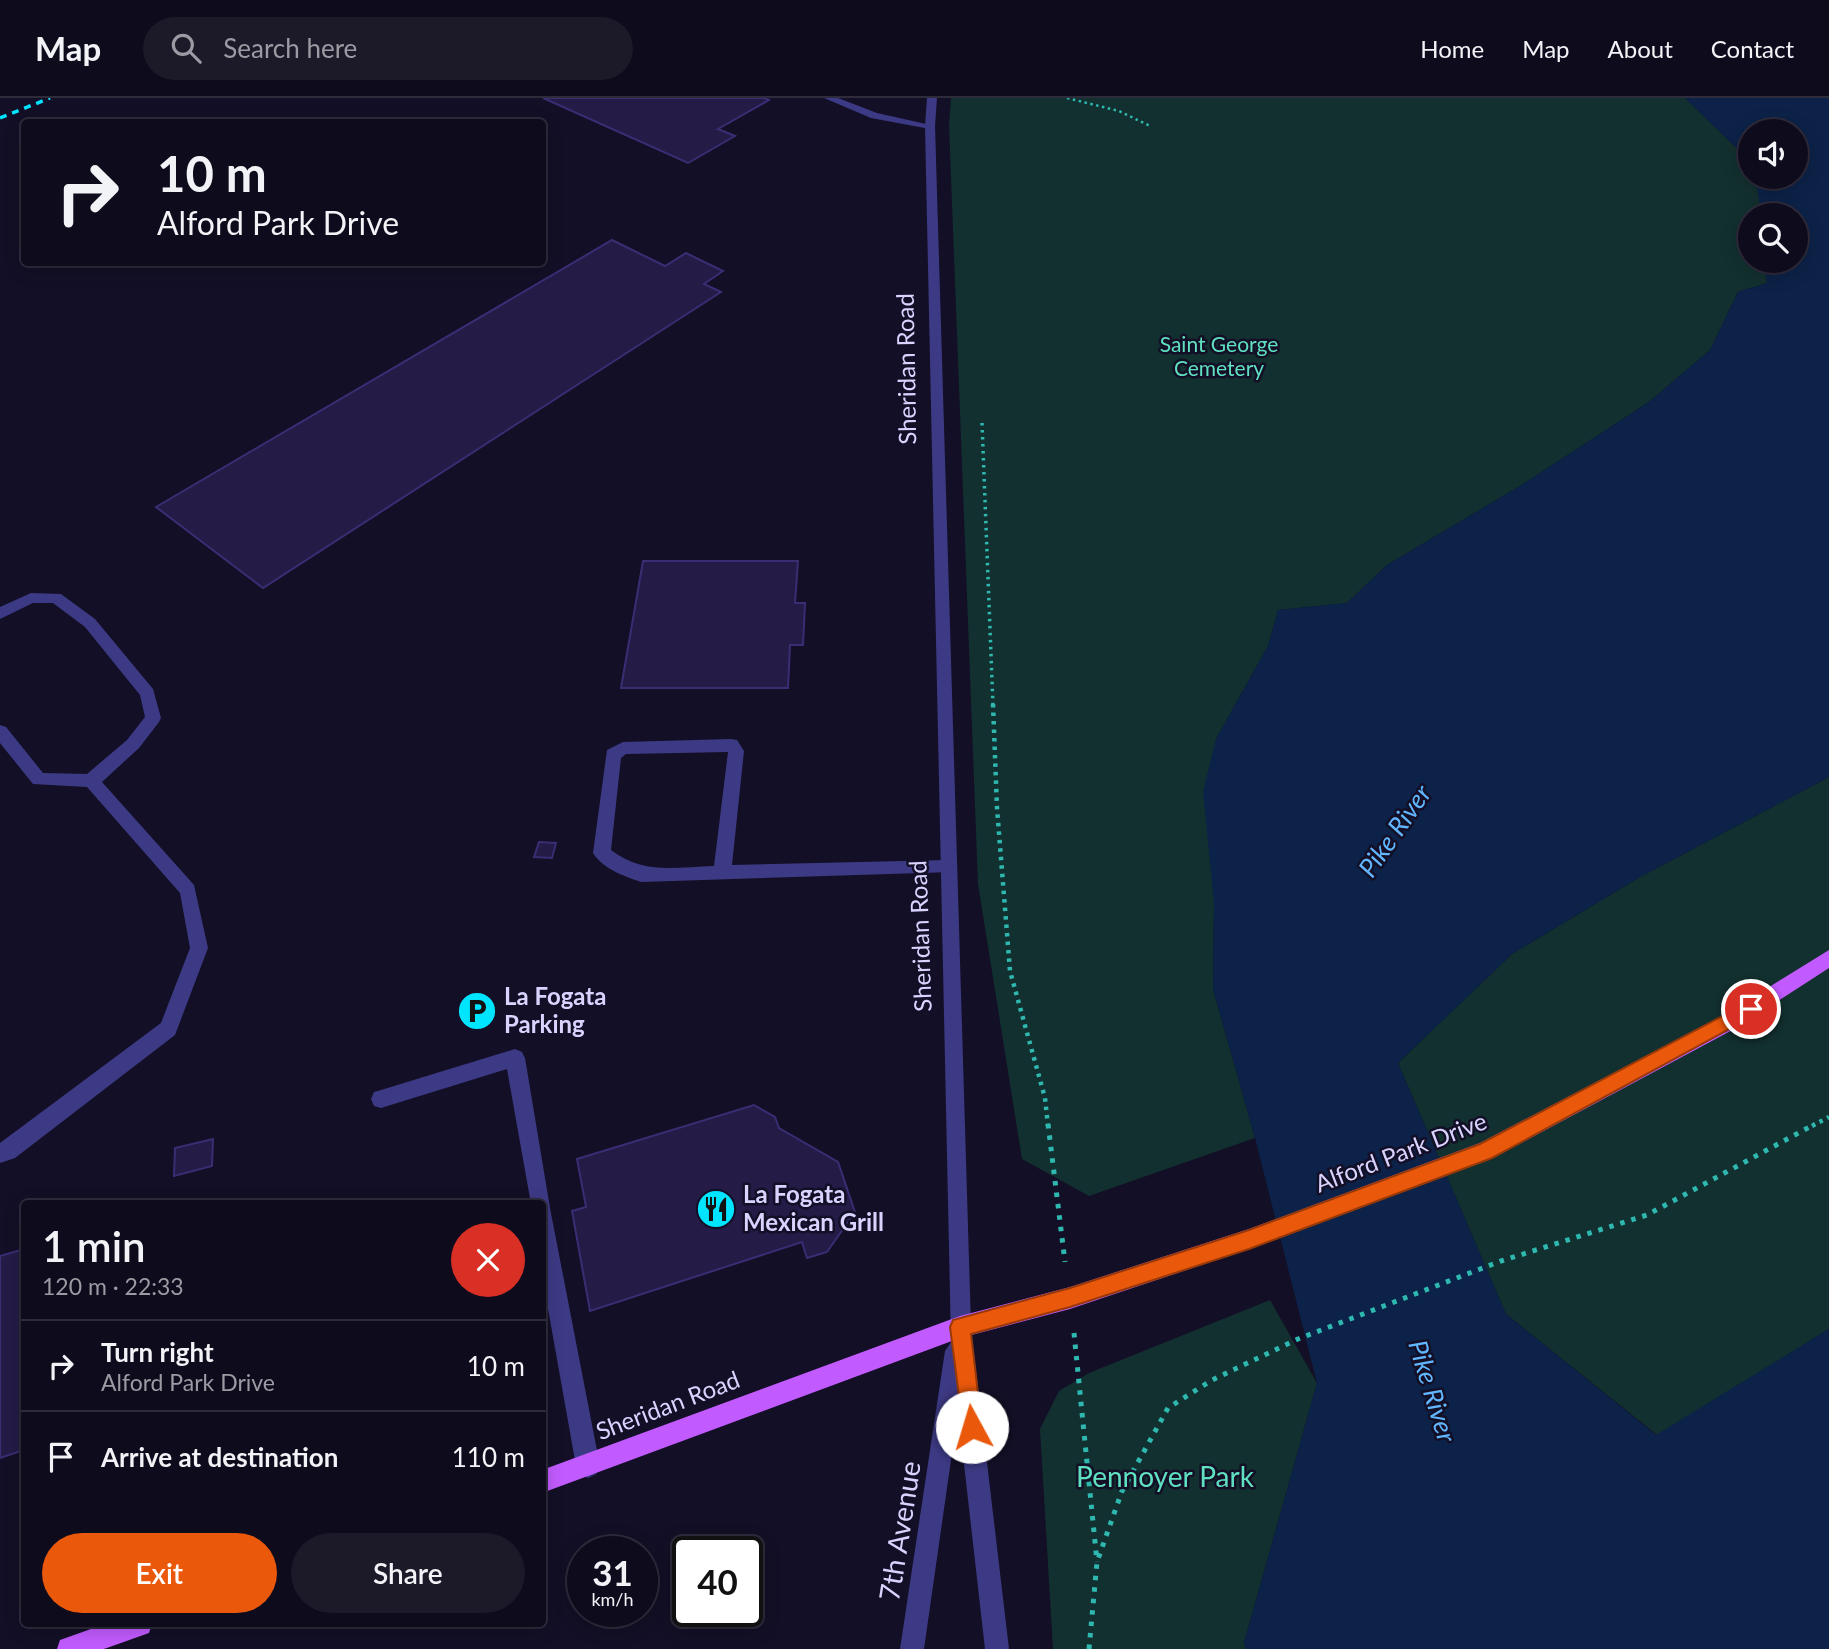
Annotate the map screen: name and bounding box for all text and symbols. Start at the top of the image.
search box [143,17,633,80]
text: Map [35,28,101,68]
icon: search [167,29,205,67]
text: Search here [223,32,357,64]
text: Home [1420,34,1484,63]
text: Map [1522,34,1570,63]
text: About [1608,34,1673,63]
text: Contact [1711,34,1794,63]
map controls [1738,119,1808,273]
button: sound [1738,119,1808,189]
text: 10 m [157,144,267,202]
icon: right [42,147,133,238]
text: Alford Park Drive [157,203,399,242]
button: search [1738,203,1808,273]
street label: Sheridan Road [890,293,921,445]
park label: Saint George Cemetery [1160,331,1278,380]
water label: Pike River [1351,777,1438,883]
street label: Sheridan Road [902,860,937,1012]
pin [1721,979,1781,1039]
place label: La Fogata Parking [504,981,606,1038]
parking icon: La Fogata Parking [456,990,498,1032]
icon: arrive [1732,990,1770,1028]
street label: Alford Park Drive [1310,1106,1490,1198]
place label: La Fogata Mexican Grill [743,1179,884,1236]
restaurant icon: La Fogata Mexican Grill [695,1188,737,1230]
text: 1 min [42,1221,146,1271]
button: close [451,1223,525,1297]
text: 120 m · 22:33 [42,1272,184,1300]
text: Turn right [101,1336,214,1368]
water label: Pike River [1402,1336,1464,1447]
icon: right [42,1347,80,1385]
text: 10 m [467,1350,525,1382]
street label: Sheridan Road [592,1364,743,1445]
text: Alford Park Drive [101,1368,275,1396]
position arrow [935,1390,1009,1464]
icon: arrive [42,1438,80,1476]
text: Arrive at destination [101,1441,338,1473]
text: 110 m [452,1441,525,1473]
street label: 7th Avenue [871,1459,927,1603]
park label: Pennoyer Park [1076,1459,1255,1493]
button: Exit [42,1533,277,1613]
button: Share [291,1533,525,1613]
speed limit sign: 40 [672,1536,763,1627]
text: 31 [592,1551,633,1593]
text: km/h [591,1588,634,1610]

